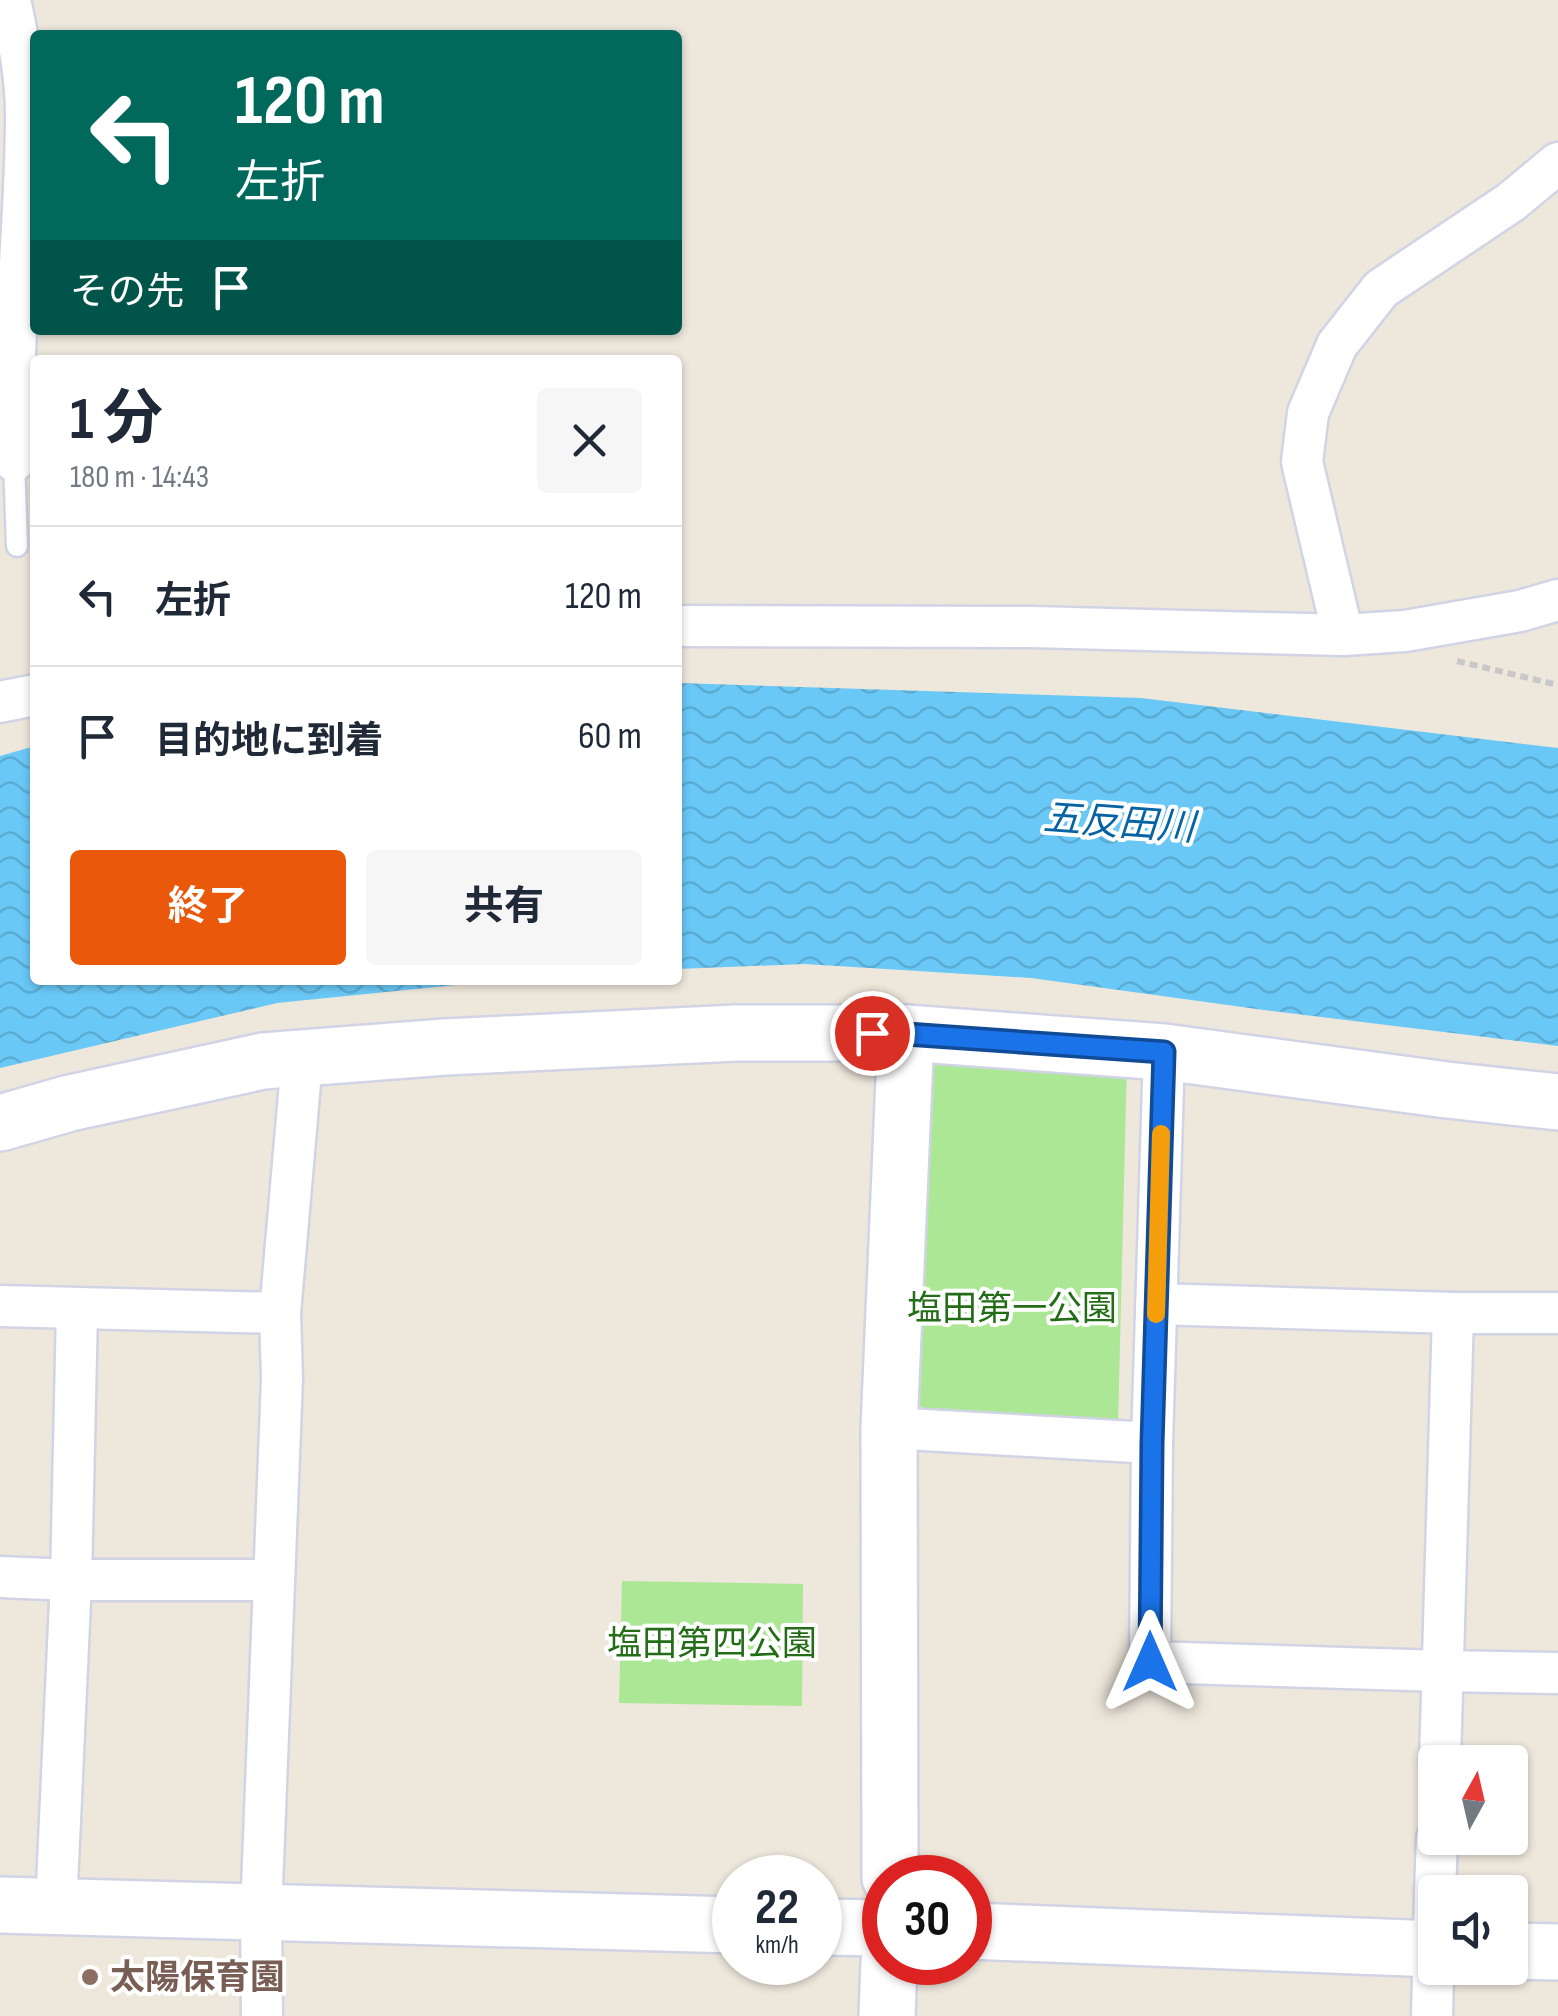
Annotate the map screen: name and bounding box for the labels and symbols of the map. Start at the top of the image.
water label: 五反田川 [1042,796,1200,852]
pin [830,991,915,1076]
park label: 塩田第一公園 [907,1288,1117,1331]
position arrow [1098,1610,1202,1714]
park label: 塩田第四公園 [607,1623,817,1666]
north arrow [1418,1745,1528,1855]
speed limit sign: 30 [862,1855,992,1985]
place label: 太陽保育園 [110,1957,285,2000]
marker: 太陽保育園 [79,1966,101,1988]

